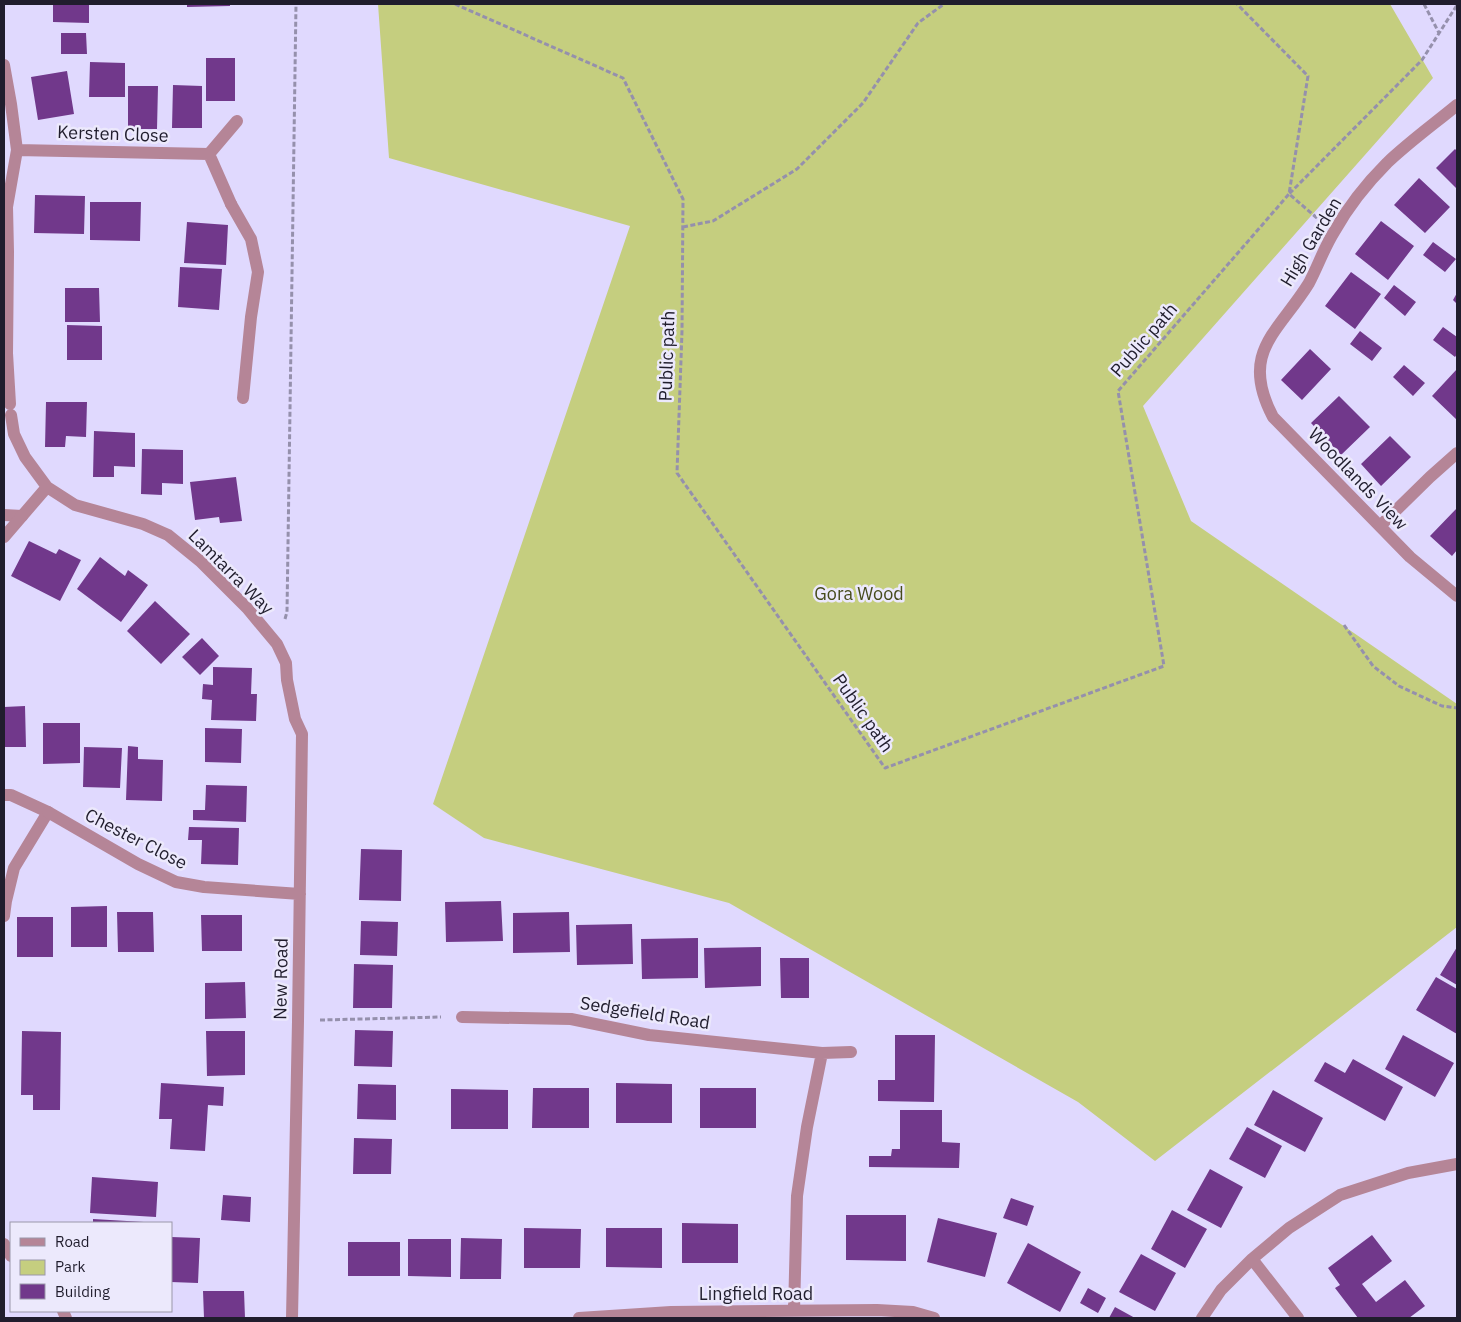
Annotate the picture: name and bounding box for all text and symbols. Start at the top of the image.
street label: Kersten Close [57,120,169,147]
street label: High Garden [1275,193,1346,291]
street label: Public path [1105,298,1182,382]
street label: Public path [653,310,680,402]
street label: Woodlands View [1304,423,1413,535]
street label: Lamtarra Way [184,524,279,619]
park label: Gora Wood [814,582,904,605]
street label: Public path [828,669,899,757]
street label: Chester Close [81,803,191,874]
street label: New Road [268,938,293,1020]
street label: Sedgefield Road [579,991,712,1034]
legend [10,1222,172,1312]
text: Road [55,1232,90,1251]
text: Park [55,1257,85,1276]
text: Building [55,1282,110,1301]
street label: Lingfield Road [699,1282,813,1305]

